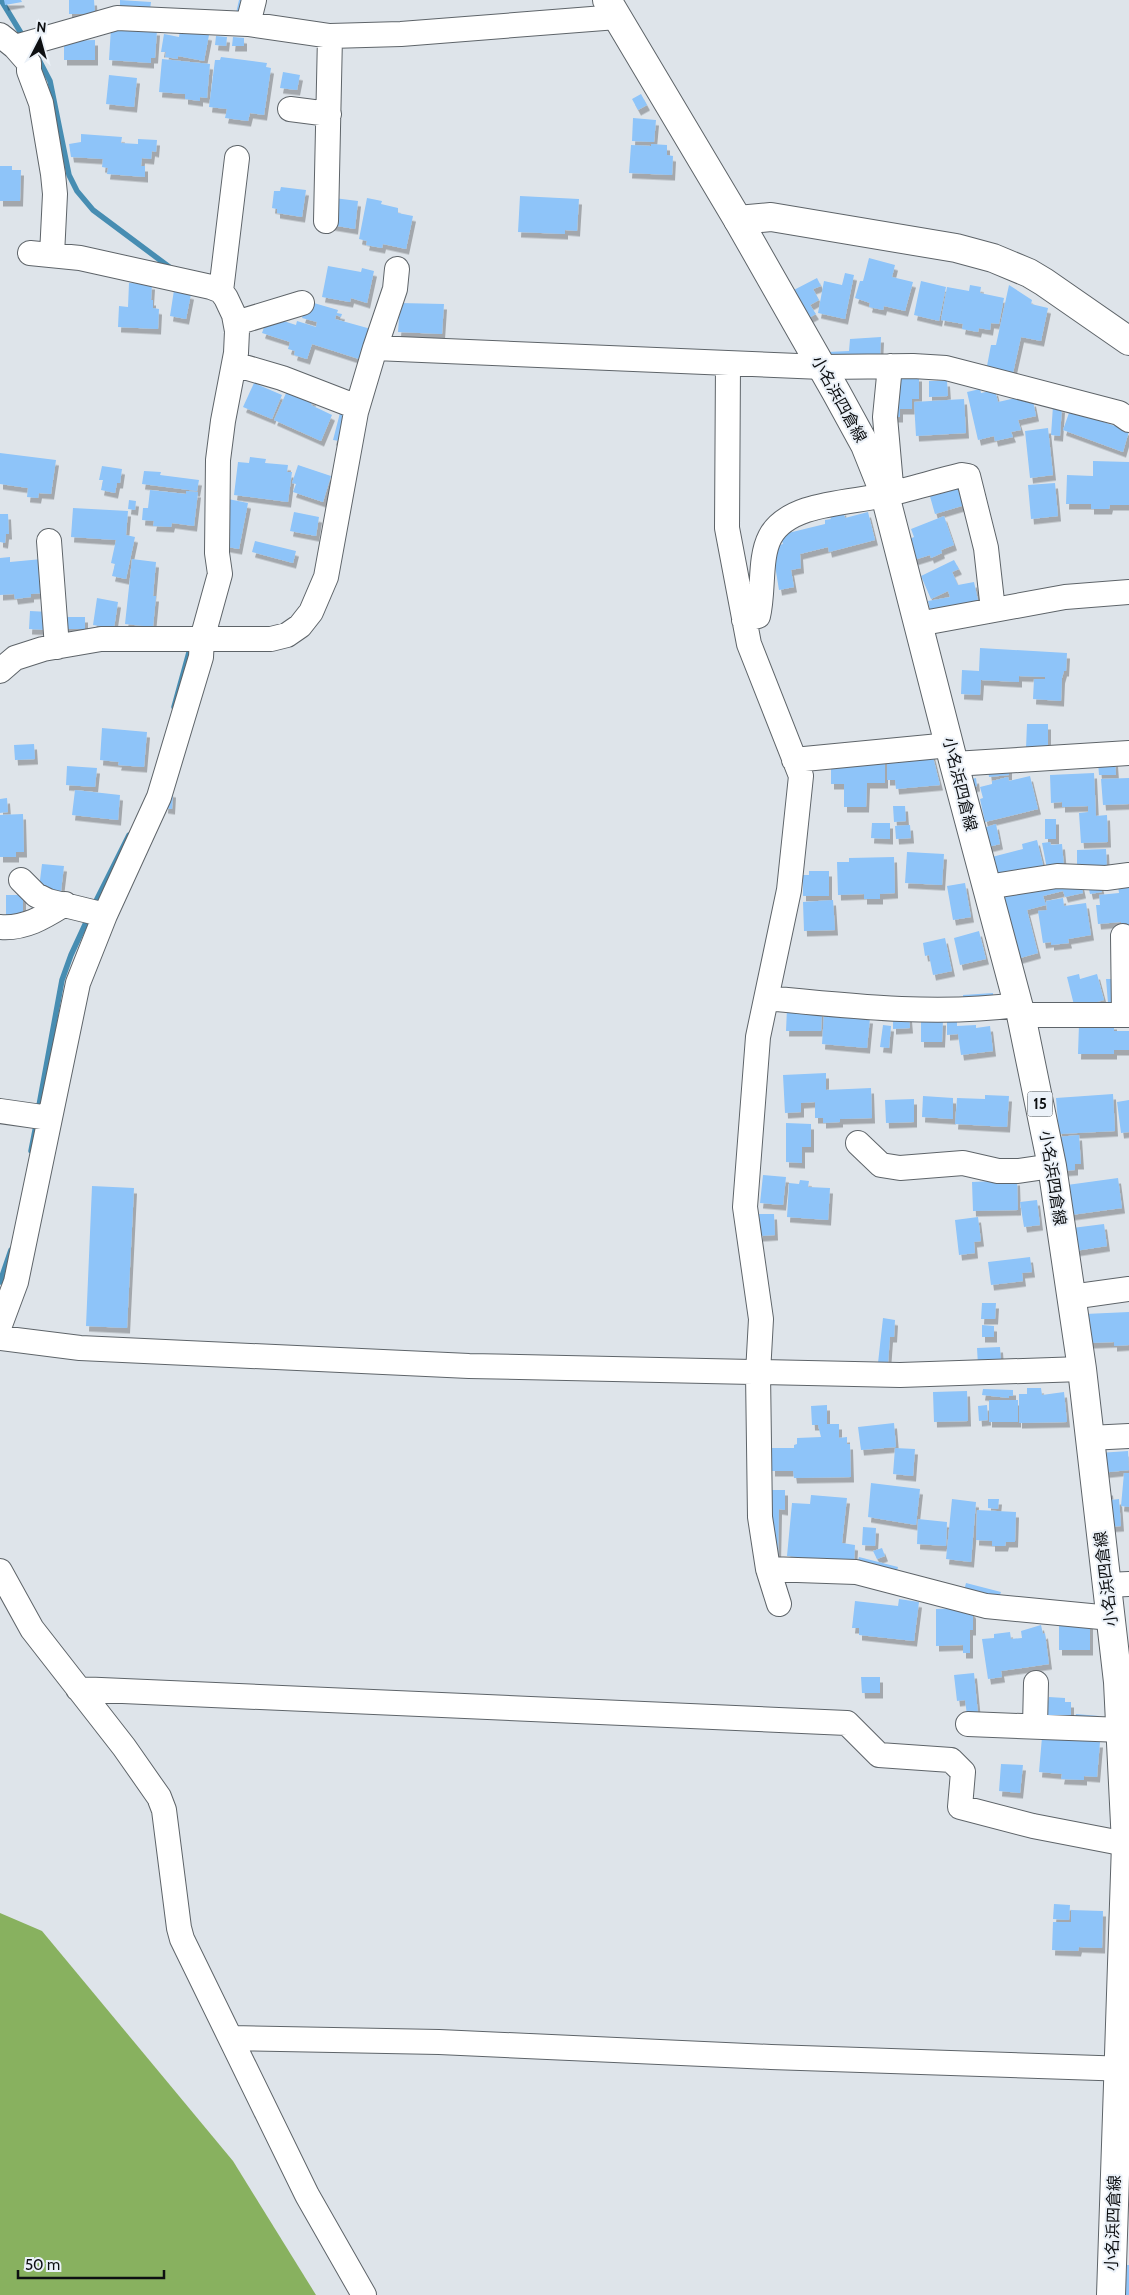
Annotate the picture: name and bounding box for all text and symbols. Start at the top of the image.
north arrow [15,15,65,65]
text: N [35,18,47,37]
street label: 小名浜四倉線 [807,352,871,446]
street label: 小名浜四倉線 [939,735,981,833]
road number: 15 [1028,1092,1052,1116]
street label: 小名浜四倉線 [1036,1129,1070,1227]
street label: 小名浜四倉線 [1091,1530,1121,1628]
street label: 小名浜四倉線 [1102,2175,1124,2271]
scale bar [18,2248,164,2280]
text: 50 m [25,2256,60,2274]

